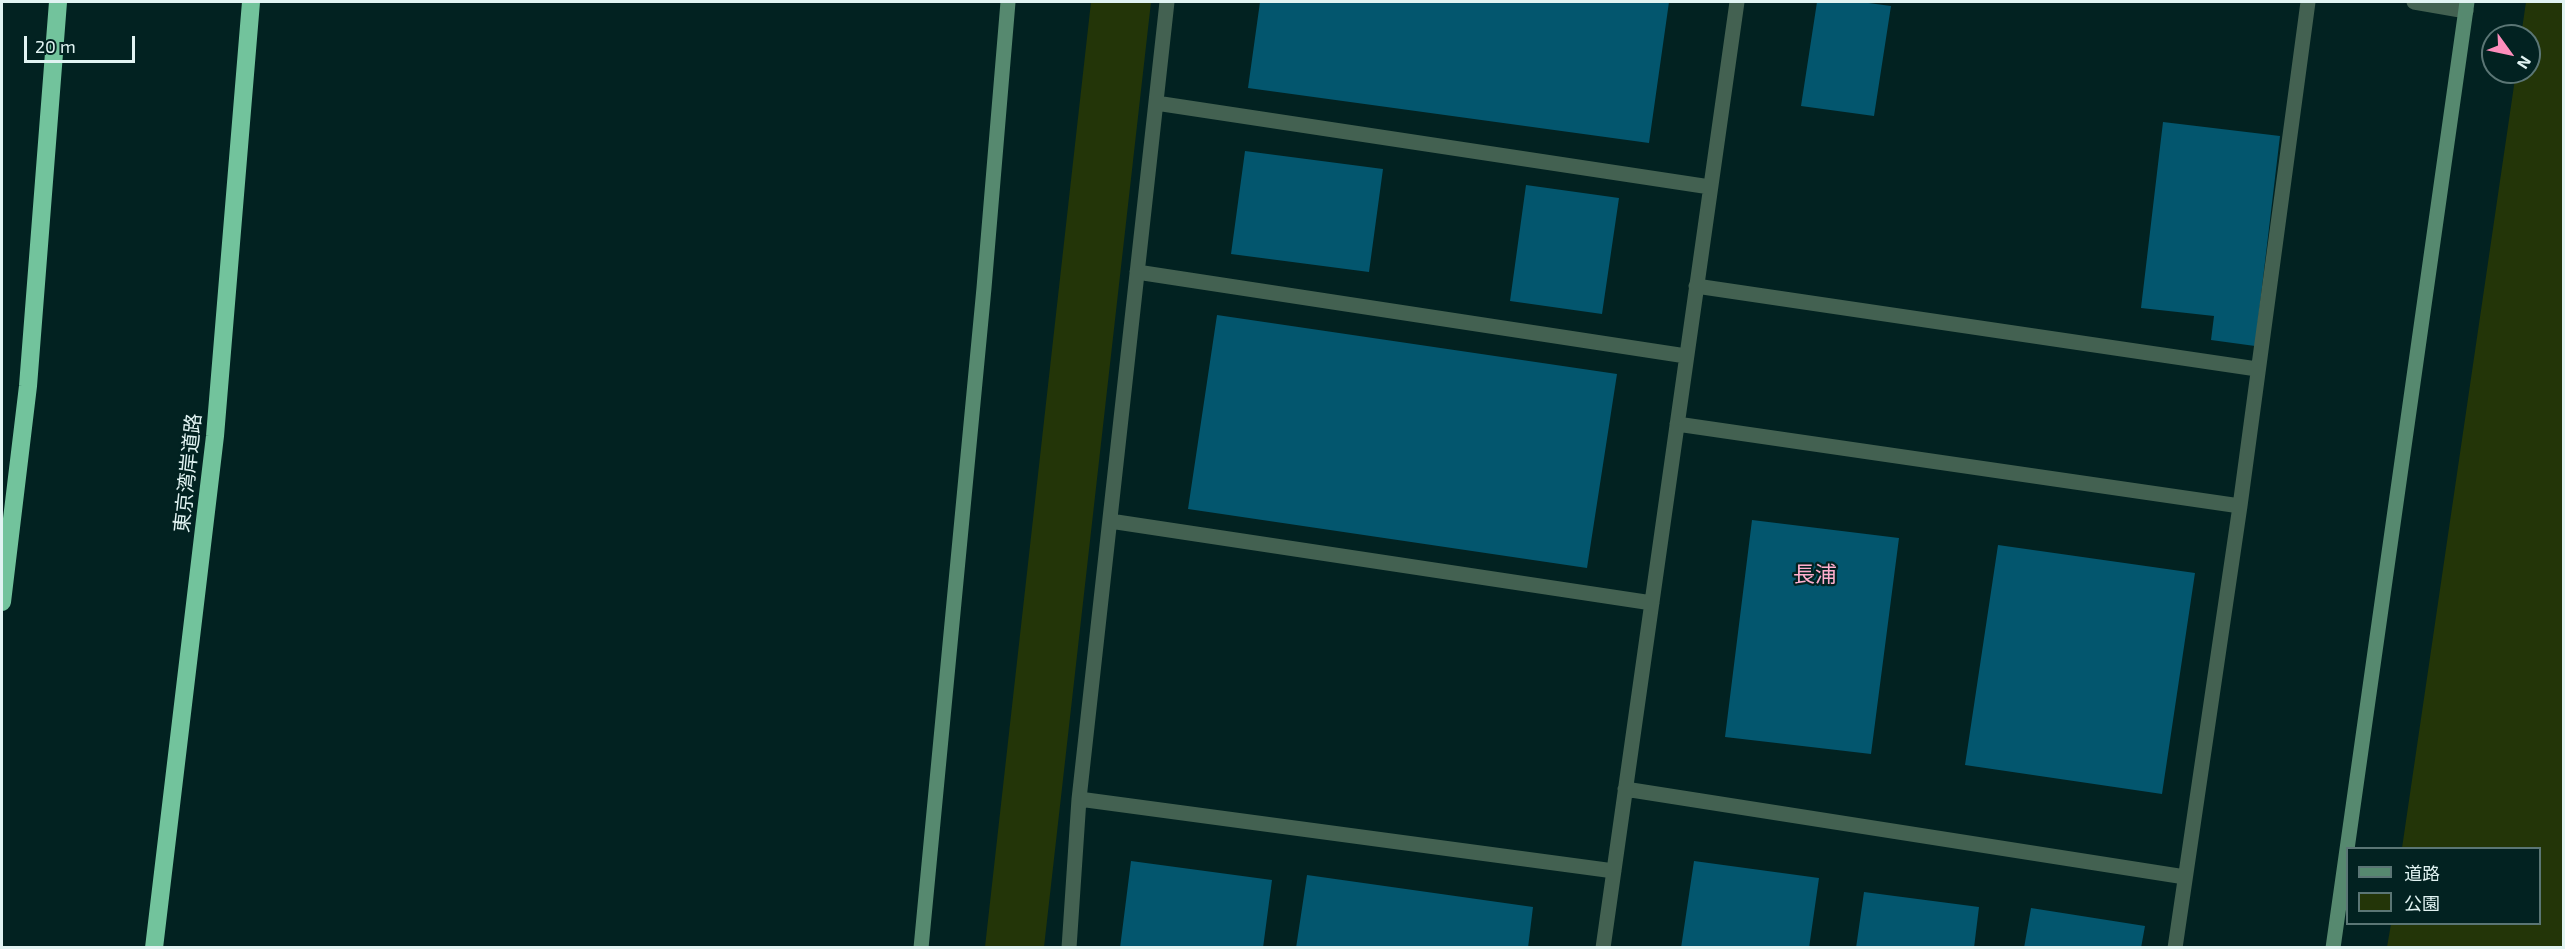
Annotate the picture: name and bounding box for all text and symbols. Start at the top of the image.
scale bar [27,24,138,62]
north arrow [2481,24,2541,84]
text: 20 m [35,35,76,57]
text: N [2514,53,2536,73]
street label: 東京湾岸道路 [170,412,206,534]
district label: 長浦 [1793,562,1837,588]
legend [2346,847,2541,925]
text: 道路 [2404,862,2440,884]
text: 公園 [2404,892,2440,914]

